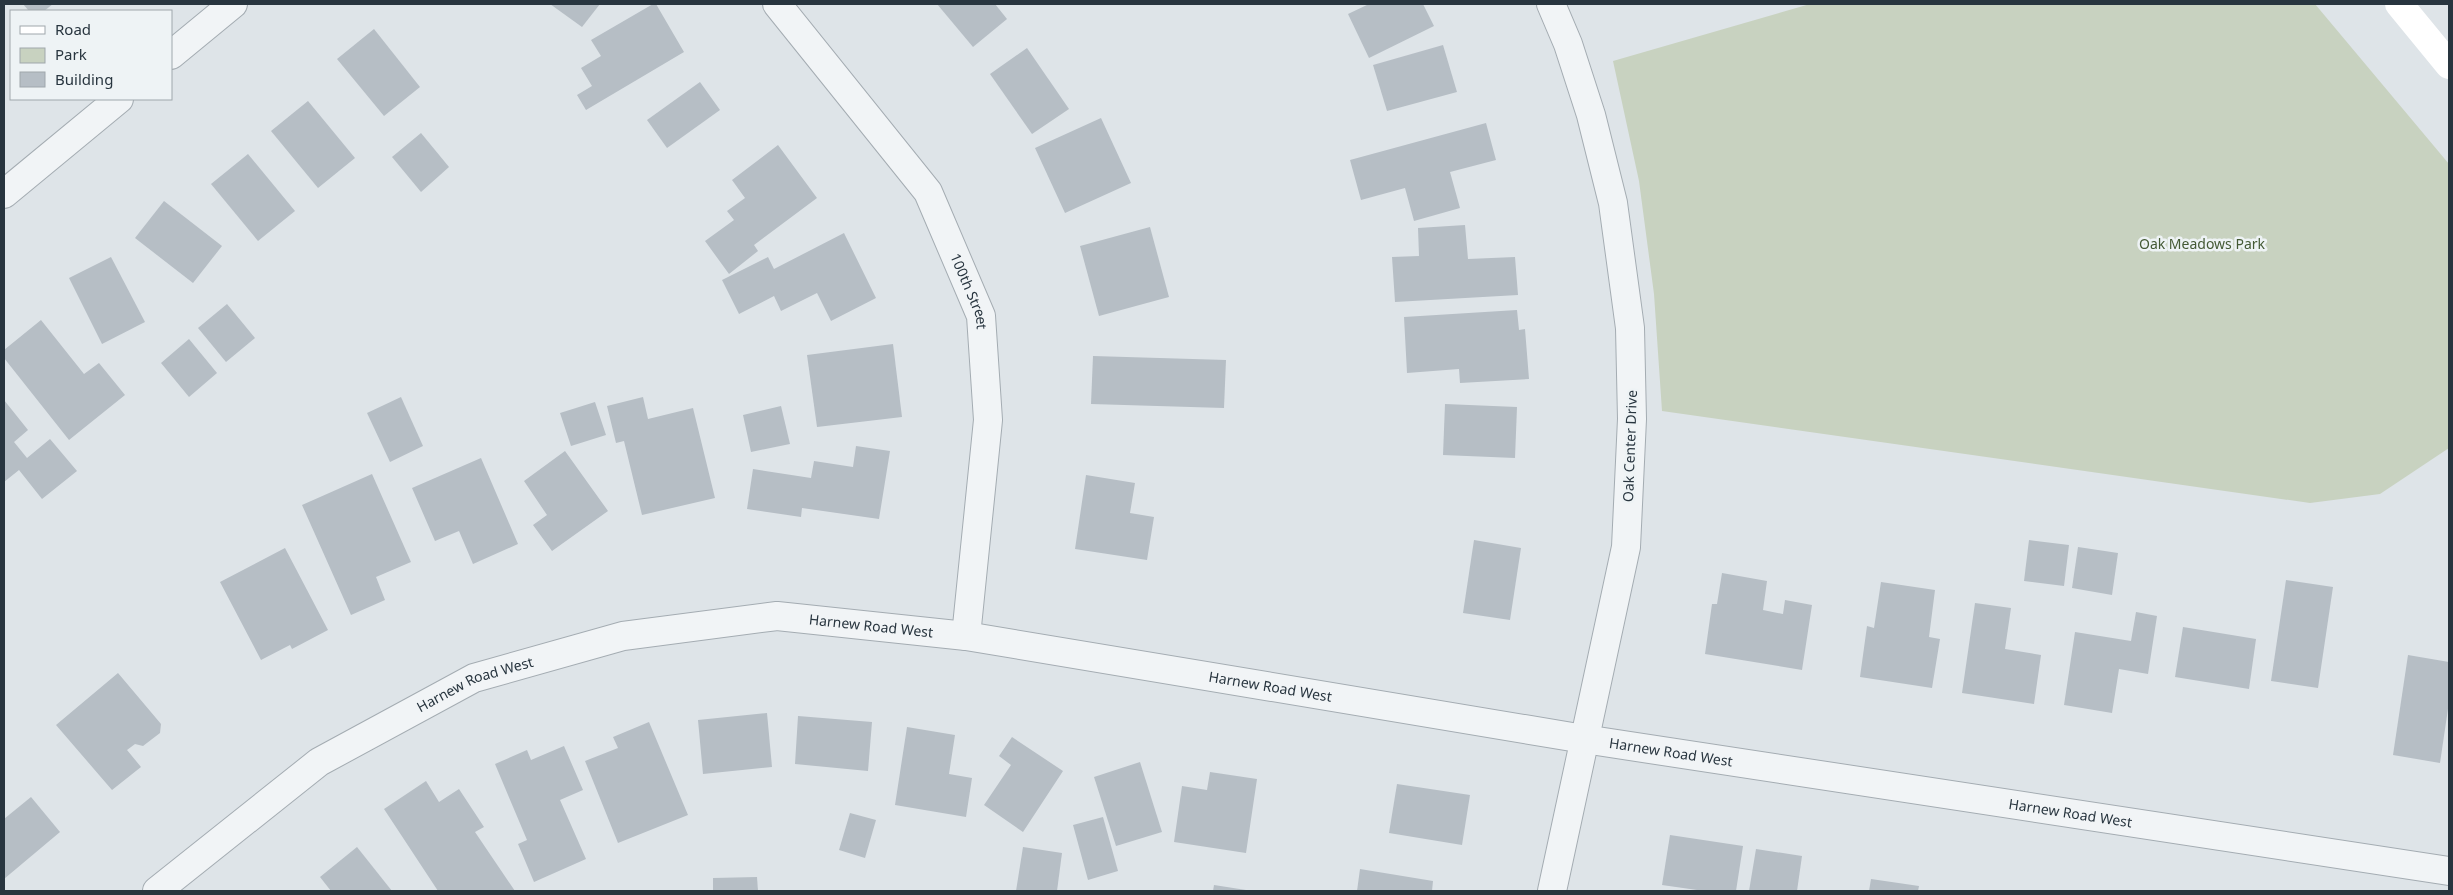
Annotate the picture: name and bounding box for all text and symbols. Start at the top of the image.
legend [10,10,172,100]
text: Road [55,19,91,39]
text: Park [55,44,87,64]
text: Building [55,69,113,89]
park label: Oak Meadows Park [2139,234,2266,253]
street label: 100th Street [946,250,992,330]
street label: Oak Center Drive [1618,389,1641,502]
street label: Harnew Road West [808,609,934,641]
street label: Harnew Road West [413,652,535,716]
street label: Harnew Road West [1207,667,1333,706]
street label: Harnew Road West [1608,733,1734,771]
street label: Harnew Road West [2007,794,2133,832]

